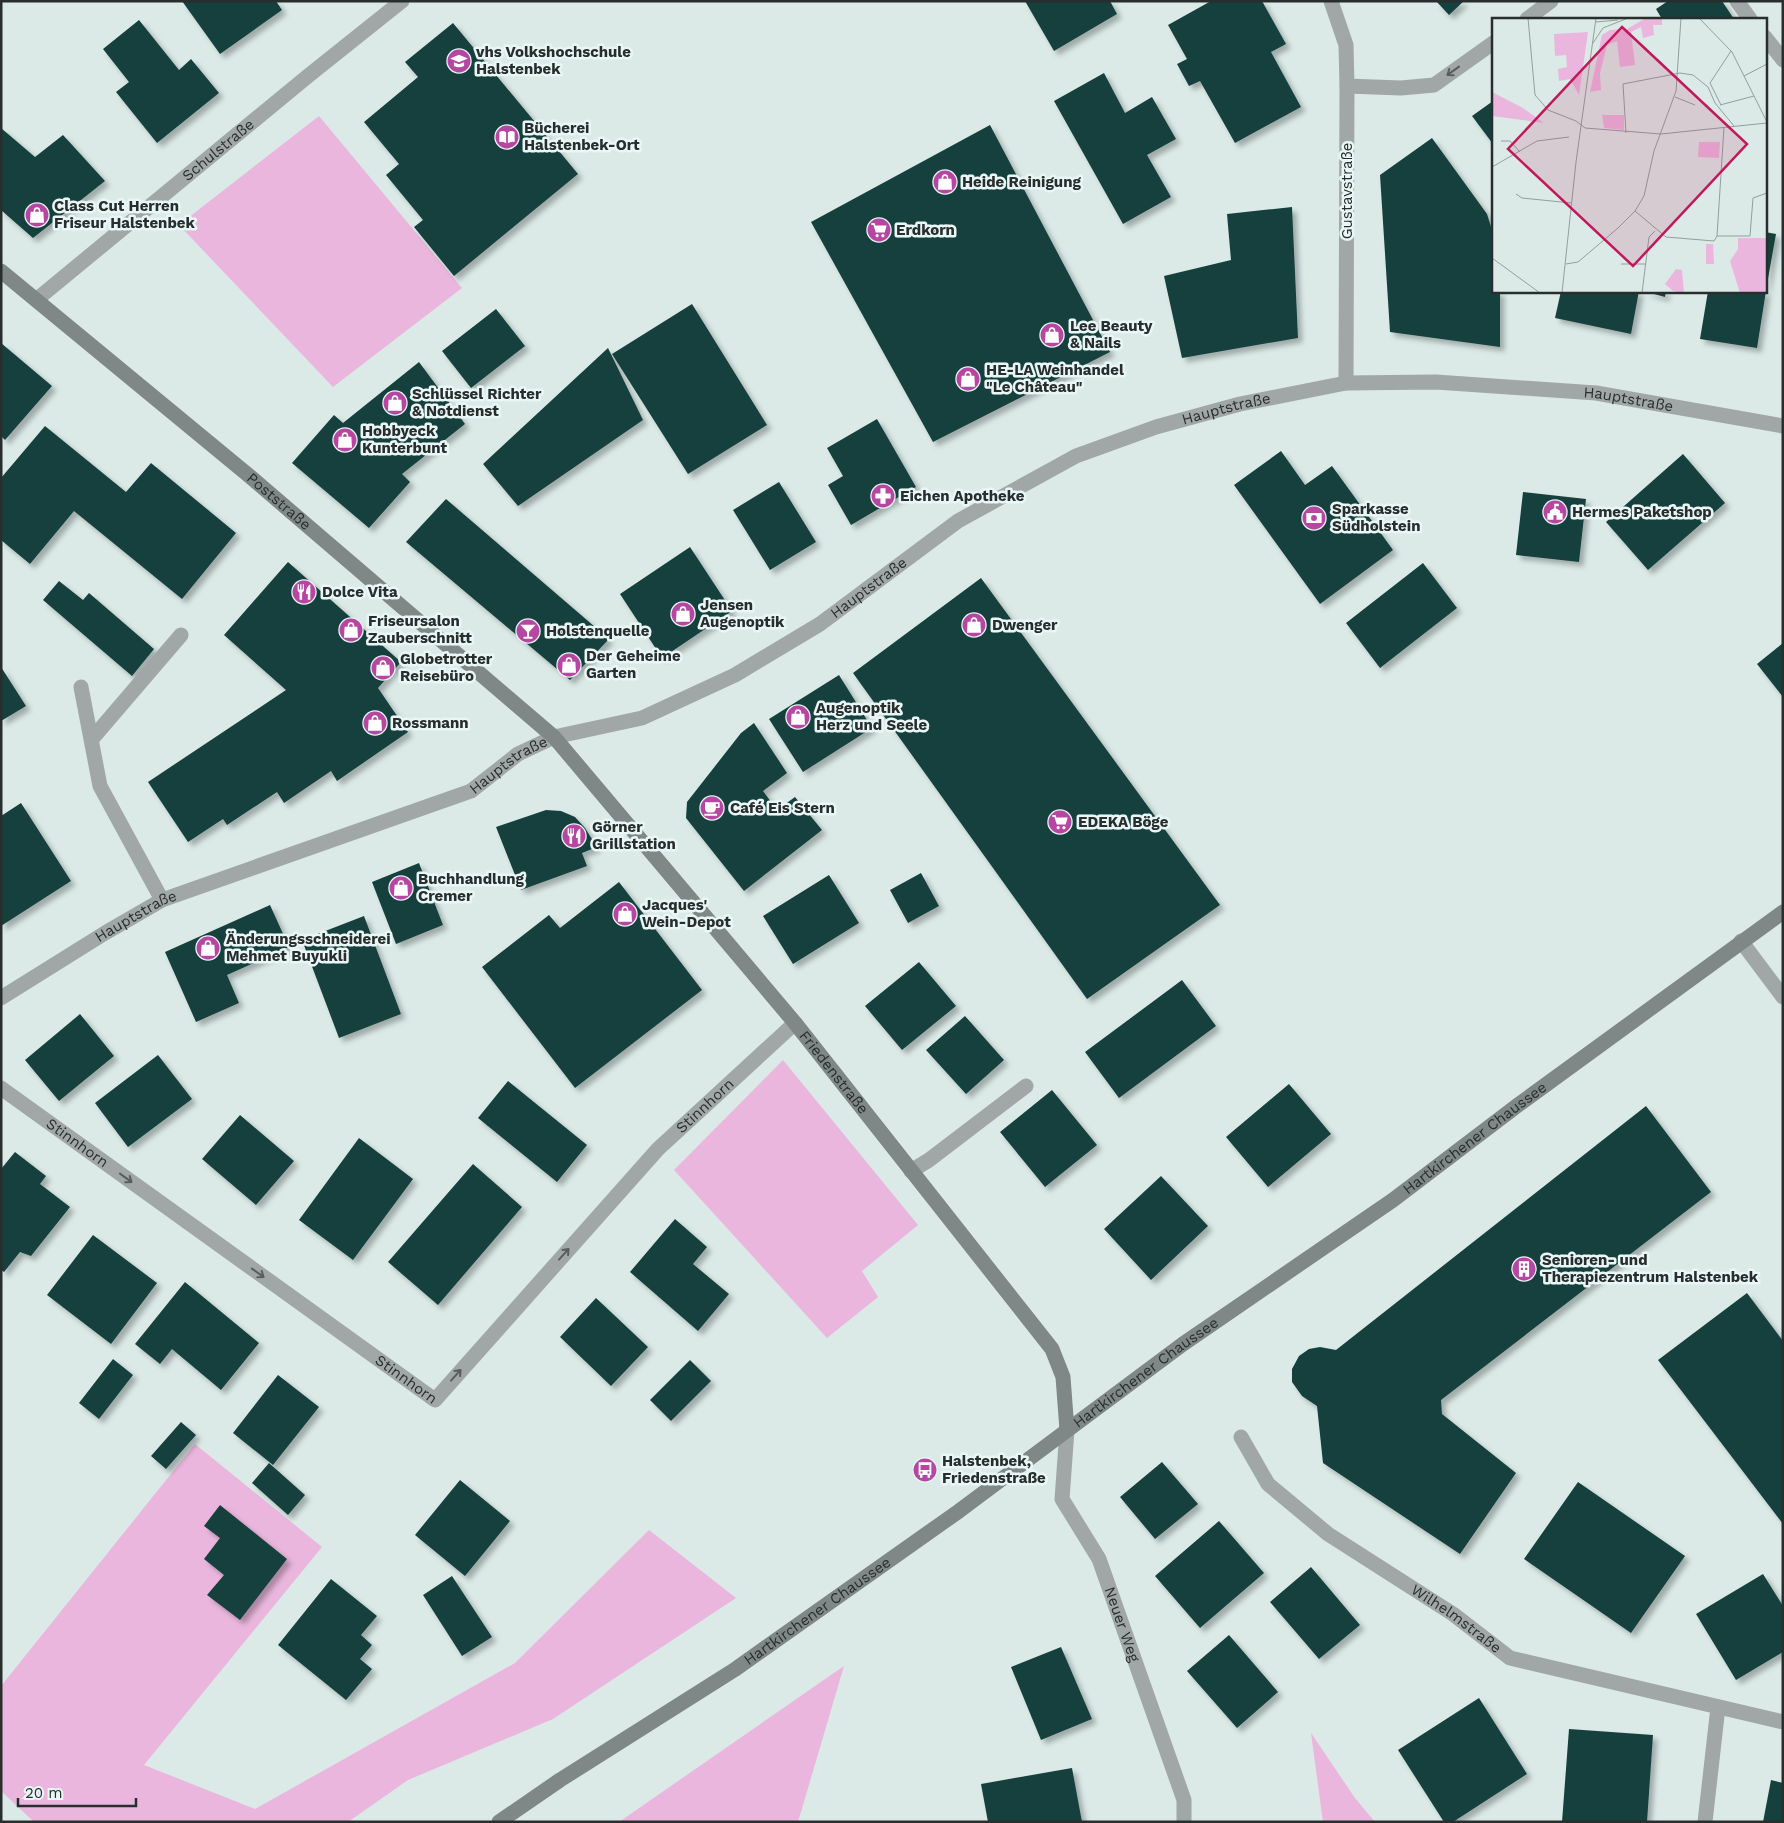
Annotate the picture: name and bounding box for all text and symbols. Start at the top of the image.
inset map [1492,18,1766,292]
place label: vhs Volkshochschule Halstenbek [475,43,631,78]
school or university icon: vhs Volkshochschule Halstenbek [446,48,472,74]
one-way arrow [1446,66,1460,76]
street label: Schulstraße [179,115,258,185]
place label: Bücherei Halstenbek-Ort [524,119,640,154]
library icon: Bücherei Halstenbek-Ort [494,124,520,150]
street label: Gustavstraße [1338,143,1356,239]
shop icon: Heide Reinigung [932,169,958,195]
place label: Heide Reinigung [962,173,1081,191]
place label: Class Cut Herren Friseur Halstenbek [54,197,195,232]
shop icon: Class Cut Herren Friseur Halstenbek [24,202,50,228]
supermarket icon: Erdkorn [866,217,892,243]
place label: Erdkorn [896,221,955,239]
place label: Lee Beauty & Nails [1070,317,1153,352]
shop icon: Lee Beauty & Nails [1039,322,1065,348]
place label: HE-LA Weinhandel "Le Château" [986,361,1124,396]
shop icon: HE-LA Weinhandel "Le Château" [955,366,981,392]
street label: Hauptstraße [1583,383,1675,415]
place label: Schlüssel Richter & Notdienst [412,385,542,420]
street label: Hauptstraße [1180,389,1272,429]
shop icon: Schlüssel Richter & Notdienst [382,390,408,416]
place label: Hobbyeck Kunterbunt [362,422,447,457]
shop icon: Hobbyeck Kunterbunt [332,427,358,453]
street label: Poststraße [243,469,315,534]
pharmacy icon: Eichen Apotheke [870,483,896,509]
place label: Eichen Apotheke [900,487,1025,505]
public building icon: Hermes Paketshop [1542,499,1568,525]
place label: Sparkasse Südholstein [1332,500,1420,535]
place label: Hermes Paketshop [1572,503,1712,521]
bank icon: Sparkasse Südholstein [1301,505,1327,531]
street label: Hauptstraße [827,553,910,622]
restaurant icon: Dolce Vita [291,579,317,605]
place label: Dolce Vita [322,583,398,601]
place label: Jensen Augenoptik [700,596,785,631]
shop icon: Jensen Augenoptik [670,601,696,627]
place label: Friseursalon Zauberschnitt [368,612,472,647]
shop icon: Dwenger [961,612,987,638]
place label: Dwenger [992,616,1058,634]
shop icon: Friseursalon Zauberschnitt [338,617,364,643]
bar icon: Holstenquelle [515,618,541,644]
place label: Holstenquelle [546,622,650,640]
place label: Der Geheime Garten [586,647,681,682]
place label: Globetrotter Reisebüro [400,650,493,685]
shop icon: Der Geheime Garten [556,652,582,678]
shop icon: Globetrotter Reisebüro [370,655,396,681]
place label: Augenoptik Herz und Seele [816,699,927,734]
shop icon: Augenoptik Herz und Seele [785,704,811,730]
shop icon: Rossmann [362,710,388,736]
place label: Rossmann [392,714,469,732]
street label: Hauptstraße [466,732,550,798]
cafe icon: Café Eis Stern [699,795,725,821]
place label: Café Eis Stern [730,799,835,817]
supermarket icon: EDEKA Böge [1047,809,1073,835]
place label: EDEKA Böge [1078,813,1169,831]
place label: Görner Grillstation [592,818,676,853]
restaurant icon: Görner Grillstation [561,823,587,849]
place label: Buchhandlung Cremer [418,870,525,905]
shop icon: Buchhandlung Cremer [388,875,414,901]
street label: Hauptstraße [92,887,179,946]
place label: Jacques' Wein-Depot [642,896,731,931]
shop icon: Jacques' Wein-Depot [612,901,638,927]
place label: Änderungsschneiderei Mehmet Buyukli [226,930,391,965]
shop icon: Änderungsschneiderei Mehmet Buyukli [195,935,221,961]
street label: Friedenstraße [795,1027,872,1118]
street label: Stinnhorn [672,1075,738,1137]
street label: Hartkirchener Chaussee [1399,1078,1550,1198]
street label: Stinnhorn [43,1114,112,1171]
one-way arrow [119,1172,132,1183]
one-way arrow [559,1248,570,1261]
place label: Senioren- und Therapiezentrum Halstenbek [1542,1251,1759,1286]
building icon: Senioren- und Therapiezentrum Halstenbek [1511,1256,1537,1282]
one-way arrow [251,1267,264,1278]
street label: Hartkirchener Chaussee [1070,1313,1222,1432]
street label: Stinnhorn [372,1351,441,1408]
one-way arrow [450,1369,462,1382]
place label: Halstenbek, Friedenstraße [942,1452,1046,1487]
bus stop icon: Halstenbek, Friedenstraße [912,1457,938,1483]
street label: Hartkirchener Chaussee [741,1553,894,1669]
street label: Wilhelmstraße [1408,1581,1505,1657]
street label: Neuer Weg [1101,1584,1144,1664]
scale bar [18,1776,135,1808]
text: 20 m [25,1784,63,1802]

